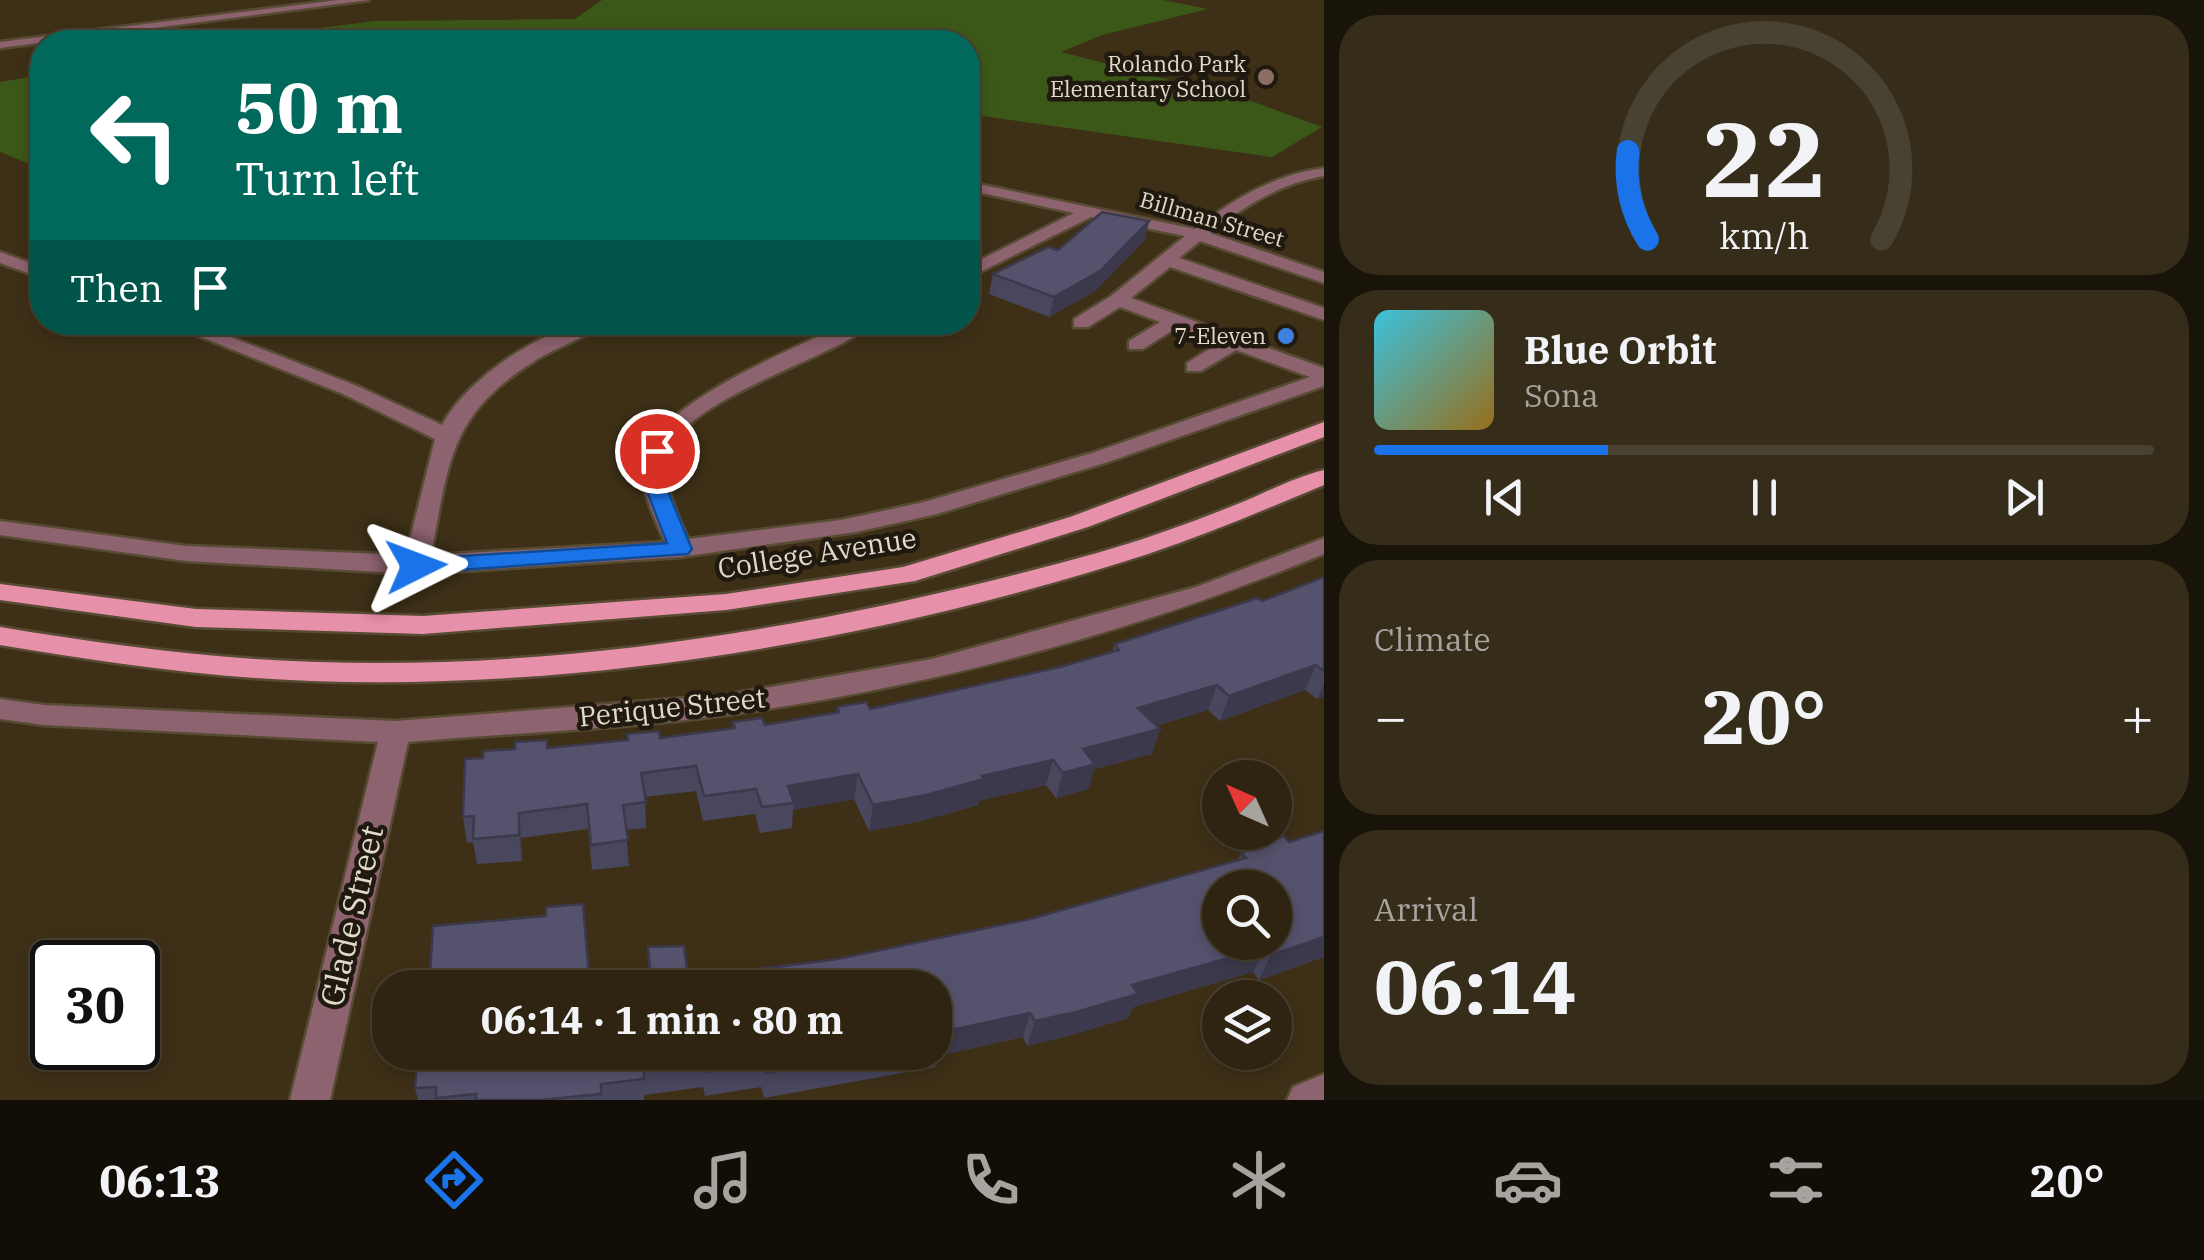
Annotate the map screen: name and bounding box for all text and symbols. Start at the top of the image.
place label: Rolando Park Elementary School [1050,49,1246,103]
text: 50 m [235,61,403,152]
marker: Rolando Park Elementary School [1255,66,1277,88]
icon: left [70,70,200,200]
text: 22 [1702,90,1826,226]
text: Turn left [235,149,419,207]
street label: Billman Street [1137,184,1288,253]
text: km/h [1719,212,1809,259]
icon: arrive [183,260,238,315]
text: Then [70,263,163,312]
place label: 7-Eleven [1174,321,1266,350]
marker: 7-Eleven [1275,325,1297,347]
text: Blue Orbit [1524,325,1716,374]
text: Sona [1524,374,1599,416]
pin [615,409,700,494]
icon: arrive [630,424,685,479]
icon: previous [1477,470,1532,525]
icon: pause [1737,470,1792,525]
icon: next [1997,470,2052,525]
position arrow [364,514,468,618]
street label: College Avenue [715,519,919,586]
text: Climate [1374,618,1491,660]
text: 20° [1701,667,1827,765]
street label: Perique Street [577,678,767,735]
text: − [1374,681,1407,752]
text: + [2121,681,2154,752]
north arrow [1202,760,1292,850]
map controls [1202,760,1292,1070]
street label: Glade Street [310,821,392,1010]
button: search [1202,870,1292,960]
text: Arrival [1374,888,1478,930]
text: 06:14 [1374,937,1577,1035]
speed limit sign: 30 [30,940,160,1070]
button: layers [1202,980,1292,1070]
text: 06:14 · 1 min · 80 m [481,995,843,1044]
icon: directions [419,1145,489,1215]
icon: music [688,1145,758,1215]
icon: phone [956,1145,1026,1215]
icon: climate [1224,1145,1294,1215]
icon: car [1493,1145,1563,1215]
icon: filters [1761,1145,1831,1215]
text: 06:13 [99,1151,221,1209]
text: 20° [2030,1151,2105,1209]

